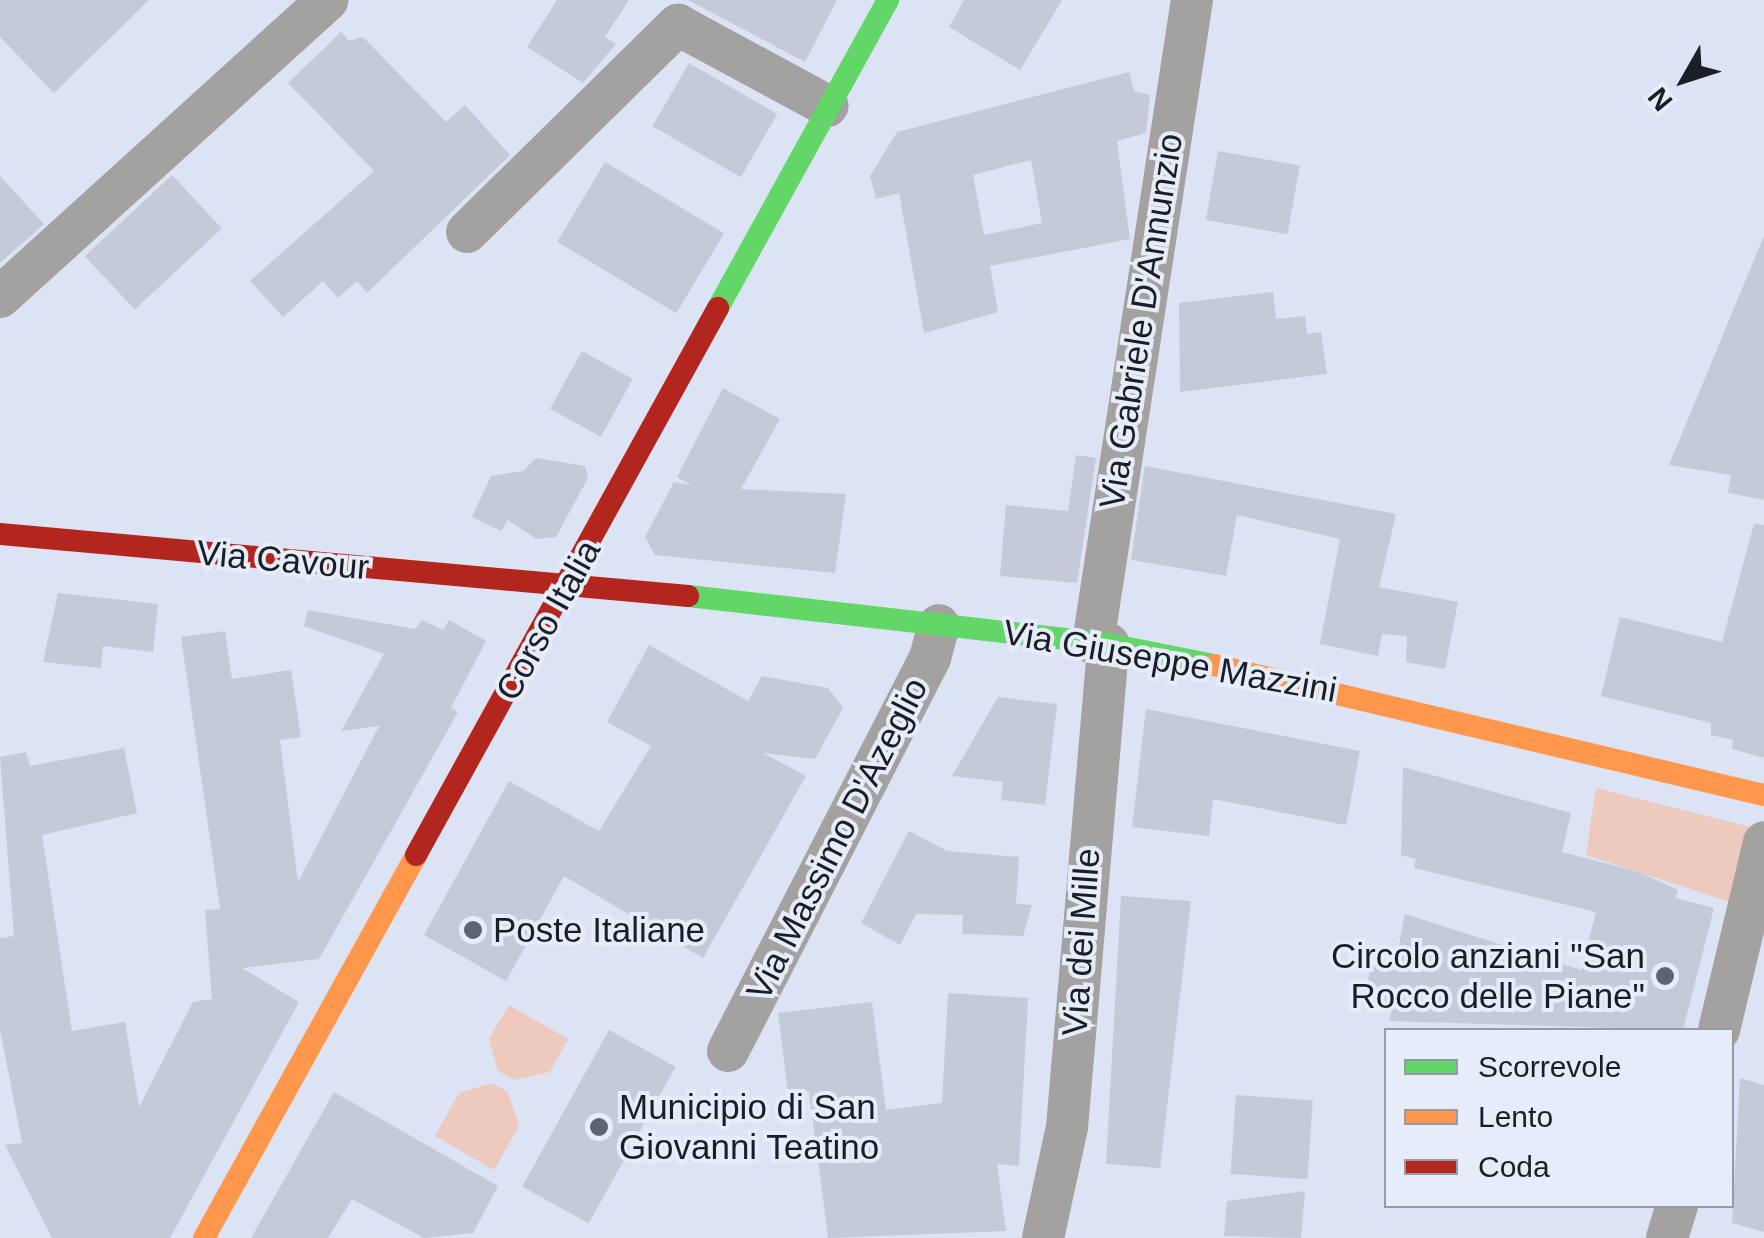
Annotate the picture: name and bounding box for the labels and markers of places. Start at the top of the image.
place label: Poste Italiane [493,909,705,951]
marker: Poste Italiane [462,919,484,941]
place label: Circolo anziani "San Rocco delle Piane" [1331,935,1645,1017]
marker: Circolo anziani "San Rocco delle Piane" [1654,965,1676,987]
place label: Municipio di San Giovanni Teatino [619,1086,880,1168]
marker: Municipio di San Giovanni Teatino [588,1116,610,1138]

